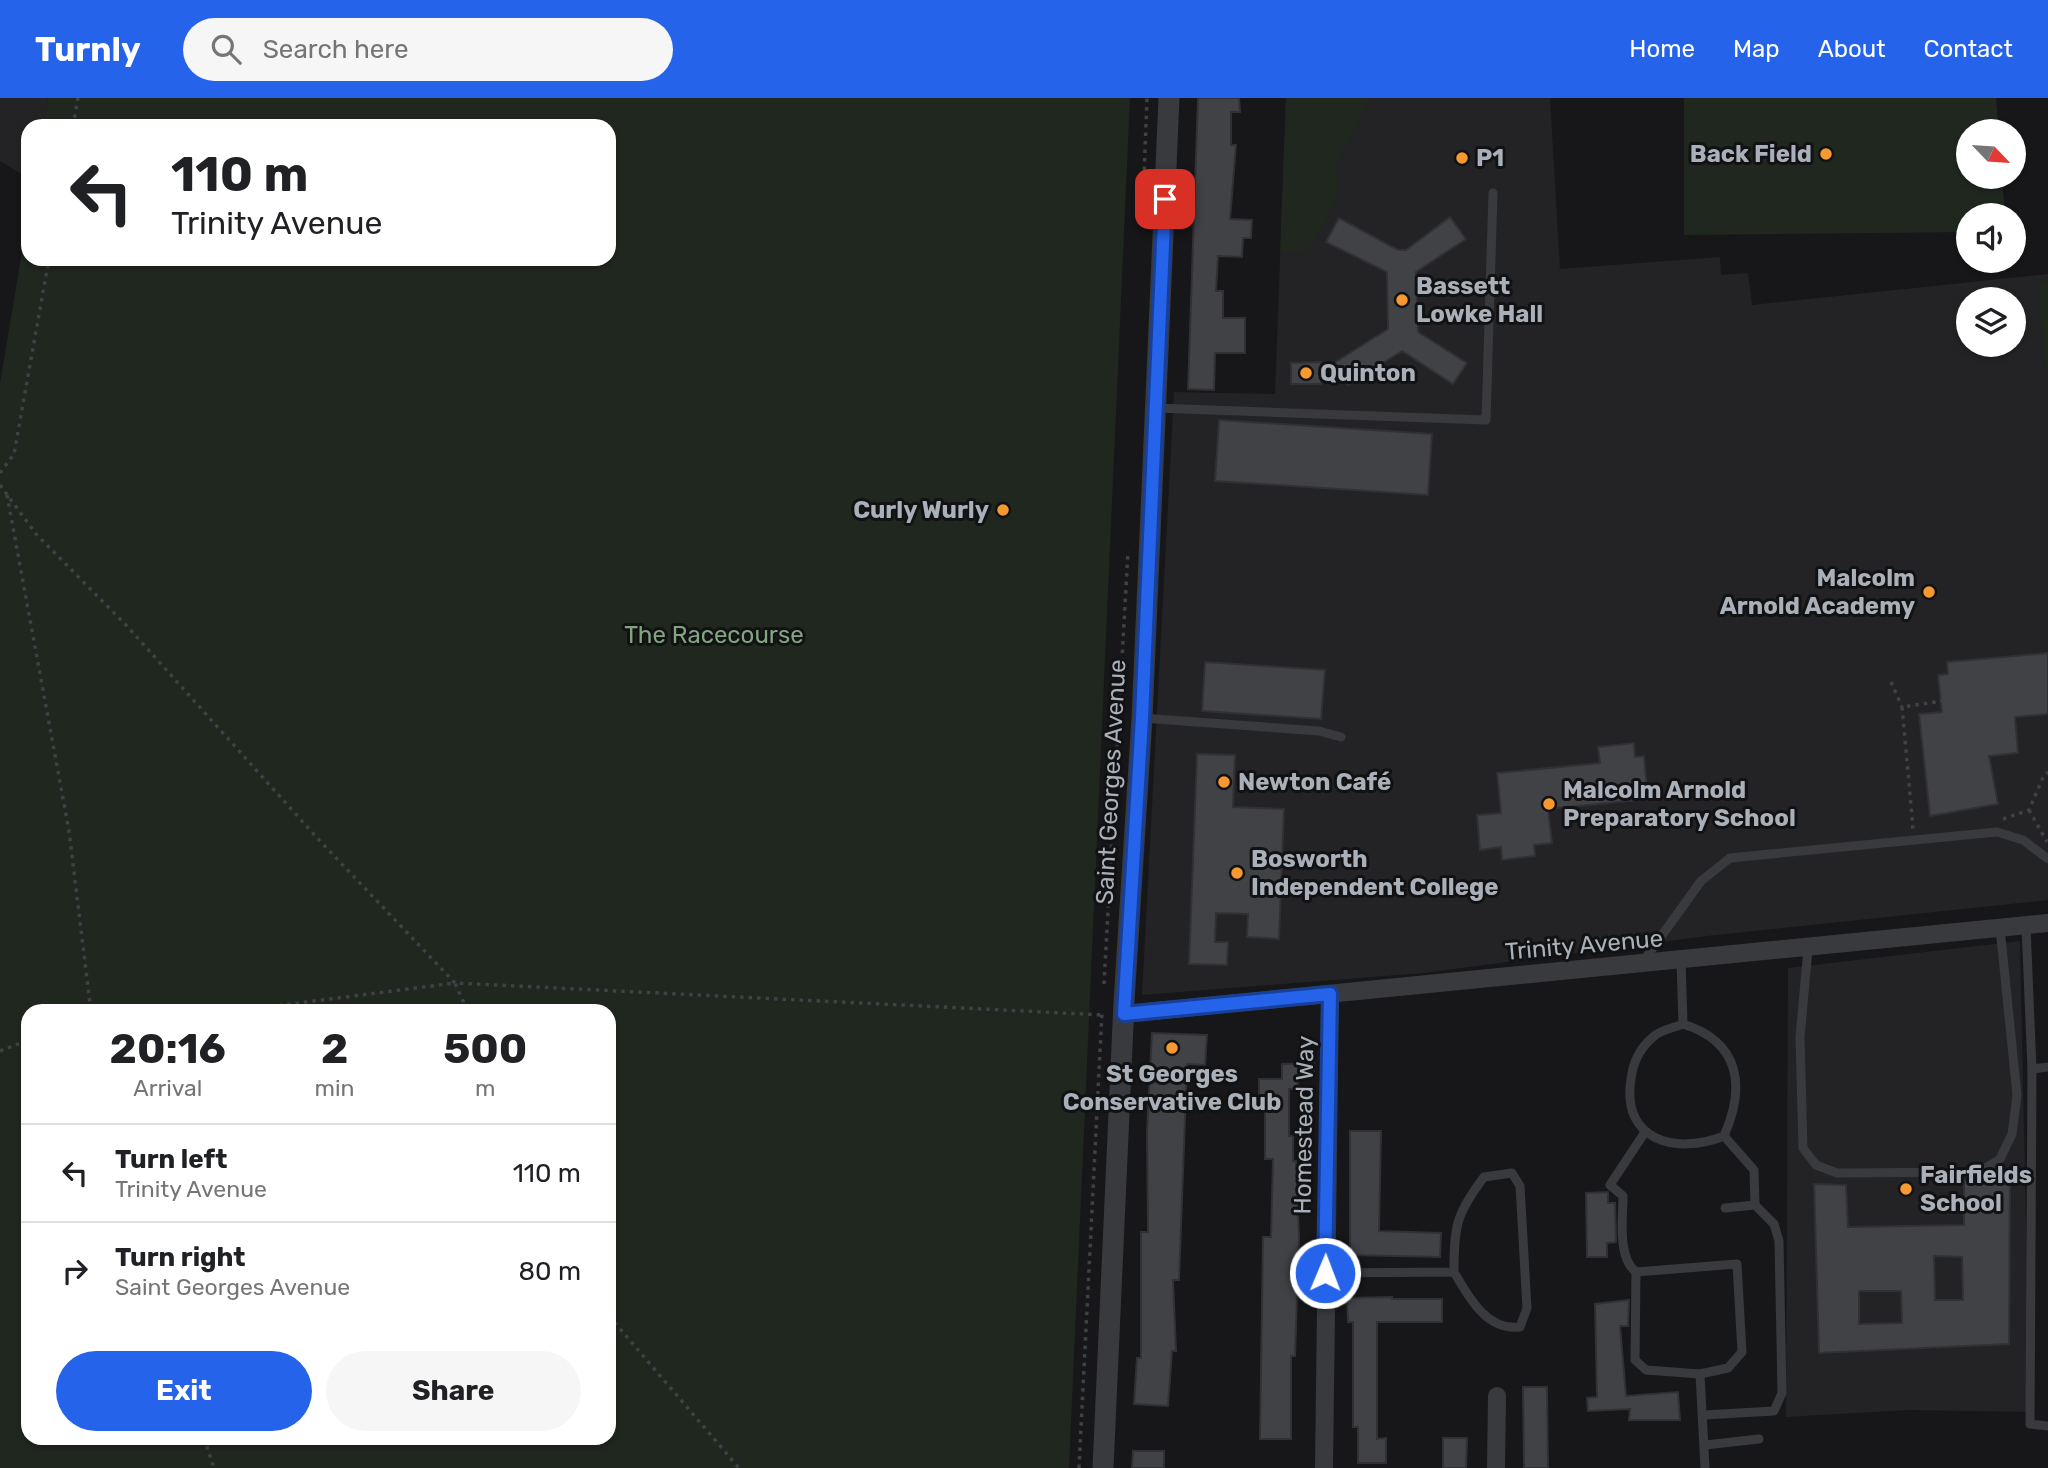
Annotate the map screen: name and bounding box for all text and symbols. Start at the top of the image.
search box [183,18,673,81]
text: Turnly [35,30,141,69]
icon: search [207,30,245,68]
text: Search here [263,34,409,65]
text: Home [1629,35,1695,63]
text: Map [1733,35,1780,63]
text: About [1818,35,1886,63]
text: Contact [1924,35,2013,63]
north arrow [1956,119,2026,189]
map controls [1956,119,2026,357]
place label: Back Field [1690,140,1812,168]
place label: P1 [1476,144,1504,172]
text: 110 m [171,145,308,203]
marker: Back Field [1818,146,1834,162]
icon: left [56,147,147,238]
marker: P1 [1454,150,1470,166]
pin [1135,169,1195,229]
icon: arrive [1146,180,1184,218]
button: sound [1956,203,2026,273]
text: Trinity Avenue [171,204,382,242]
place label: Bassett Lowke Hall [1416,272,1543,328]
button: layers [1956,287,2026,357]
marker: Bassett Lowke Hall [1394,292,1410,308]
place label: Quinton [1320,359,1416,387]
marker: Quinton [1298,365,1314,381]
place label: Curly Wurly [853,496,989,524]
marker: Curly Wurly [995,502,1011,518]
place label: Malcolm Arnold Academy [1720,564,1915,620]
marker: Malcolm Arnold Academy [1921,584,1937,600]
park label: The Racecourse [624,621,804,649]
street label: Saint Georges Avenue [1091,659,1131,905]
place label: Newton Café [1238,768,1391,796]
marker: Newton Café [1216,774,1232,790]
place label: Malcolm Arnold Preparatory School [1563,776,1796,832]
marker: Malcolm Arnold Preparatory School [1541,796,1557,812]
place label: Bosworth Independent College [1251,845,1498,901]
marker: Bosworth Independent College [1229,865,1245,881]
street label: Trinity Avenue [1504,924,1664,966]
text: 20:16 [110,1024,226,1074]
text: 2 [321,1024,348,1074]
text: 500 [443,1024,527,1074]
street label: Homestead Way [1288,1035,1320,1215]
marker: St Georges Conservative Club [1164,1040,1180,1056]
place label: St Georges Conservative Club [1063,1060,1281,1116]
text: Arrival [133,1074,202,1102]
text: min [315,1074,355,1102]
text: m [475,1074,495,1102]
text: Turn left [115,1144,227,1175]
icon: left [56,1154,94,1192]
text: 110 m [513,1158,581,1189]
place label: Fairfields School [1920,1161,2032,1217]
text: Trinity Avenue [115,1175,267,1203]
marker: Fairfields School [1898,1181,1914,1197]
position arrow [1288,1236,1362,1310]
text: Turn right [115,1242,245,1273]
icon: right [56,1252,94,1290]
text: 80 m [518,1256,581,1287]
text: Saint Georges Avenue [115,1273,350,1301]
button: Exit [56,1351,312,1431]
button: Share [326,1351,581,1431]

